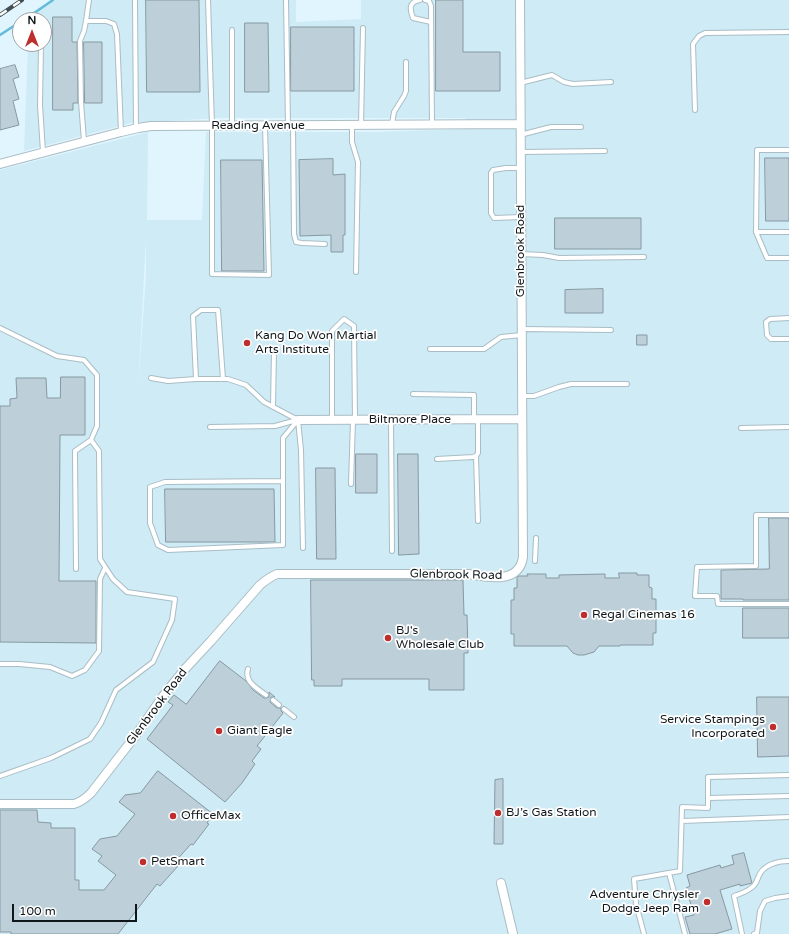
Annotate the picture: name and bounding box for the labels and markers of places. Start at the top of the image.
place label: Kang Do Won Martial Arts Institute [255,329,377,357]
marker: Kang Do Won Martial Arts Institute [242,338,252,348]
place label: Regal Cinemas 16 [592,608,695,622]
marker: Regal Cinemas 16 [579,610,589,620]
place label: BJ's Wholesale Club [396,624,484,652]
marker: BJ's Wholesale Club [383,633,393,643]
place label: Service Stampings Incorporated [660,713,765,741]
marker: Service Stampings Incorporated [768,722,778,732]
place label: Giant Eagle [227,724,292,738]
marker: Giant Eagle [214,726,224,736]
place label: BJ’s Gas Station [506,806,597,820]
marker: BJ’s Gas Station [493,808,503,818]
place label: OfficeMax [181,809,241,823]
marker: OfficeMax [168,811,178,821]
place label: PetSmart [151,855,205,869]
marker: PetSmart [138,857,148,867]
place label: Adventure Chrysler Dodge Jeep Ram [589,888,699,916]
marker: Adventure Chrysler Dodge Jeep Ram [702,897,712,907]

